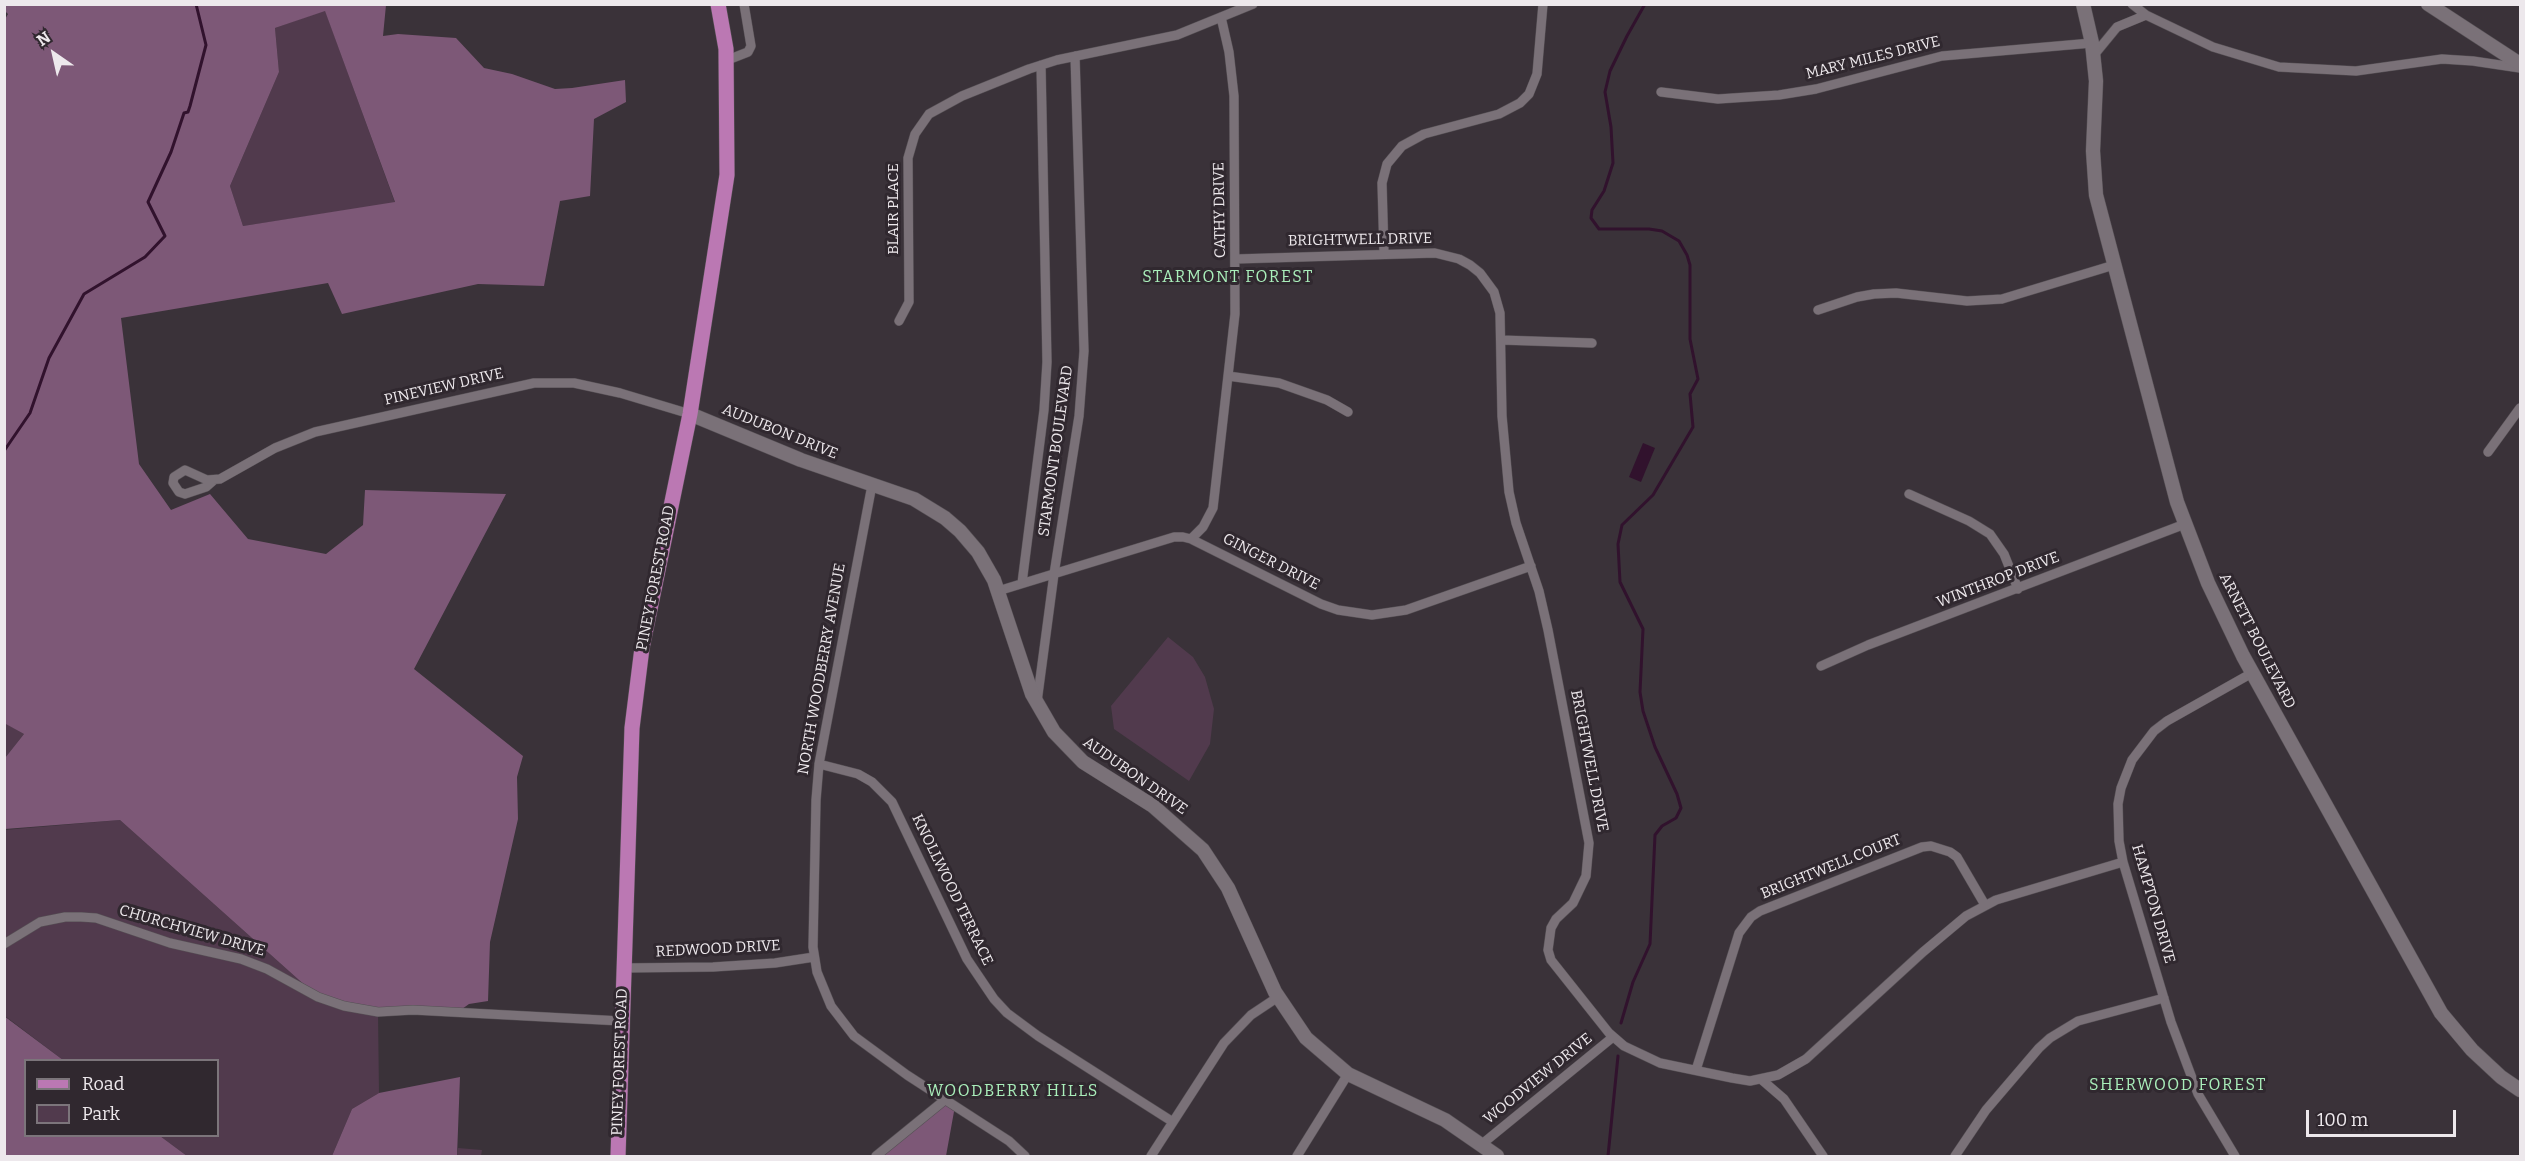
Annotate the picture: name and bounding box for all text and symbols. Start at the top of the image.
north arrow [24,24,84,84]
text: N [33,27,54,50]
street label: MARY MILES DRIVE [1804,33,1942,83]
street label: CATHY DRIVE [1210,162,1230,258]
street label: BLAIR PLACE [885,163,903,255]
street label: BRIGHTWELL DRIVE [1288,230,1432,250]
district label: STARMONT FOREST [1142,268,1314,288]
street label: STARMONT BOULEVARD [1035,364,1077,538]
street label: PINEVIEW DRIVE [383,365,505,409]
street label: AUDUBON DRIVE [720,401,840,463]
street label: PINEY FOREST ROAD [633,504,679,652]
street label: GINGER DRIVE [1220,530,1322,594]
street label: WINTHROP DRIVE [1934,548,2062,612]
street label: NORTH WOODBERRY AVENUE [795,562,849,776]
street label: ARNETT BOULEVARD [2215,570,2299,712]
street label: BRIGHTWELL DRIVE [1566,688,1612,834]
street label: AUDUBON DRIVE [1079,733,1191,819]
street label: KNOLLWOOD TERRACE [908,812,996,968]
street label: BRIGHTWELL COURT [1758,831,1904,903]
street label: HAMPTON DRIVE [2127,842,2179,966]
street label: CHURCHVIEW DRIVE [117,902,267,960]
street label: REDWOOD DRIVE [655,937,781,961]
street label: PINEY FOREST ROAD [608,988,632,1136]
street label: WOODVIEW DRIVE [1480,1030,1596,1128]
legend [24,1059,219,1137]
text: Road [82,1073,124,1095]
district label: SHERWOOD FOREST [2089,1076,2267,1096]
district label: WOODBERRY HILLS [927,1082,1099,1102]
scale bar [2309,1098,2459,1136]
text: Park [82,1103,120,1125]
text: 100 m [2317,1109,2368,1131]

